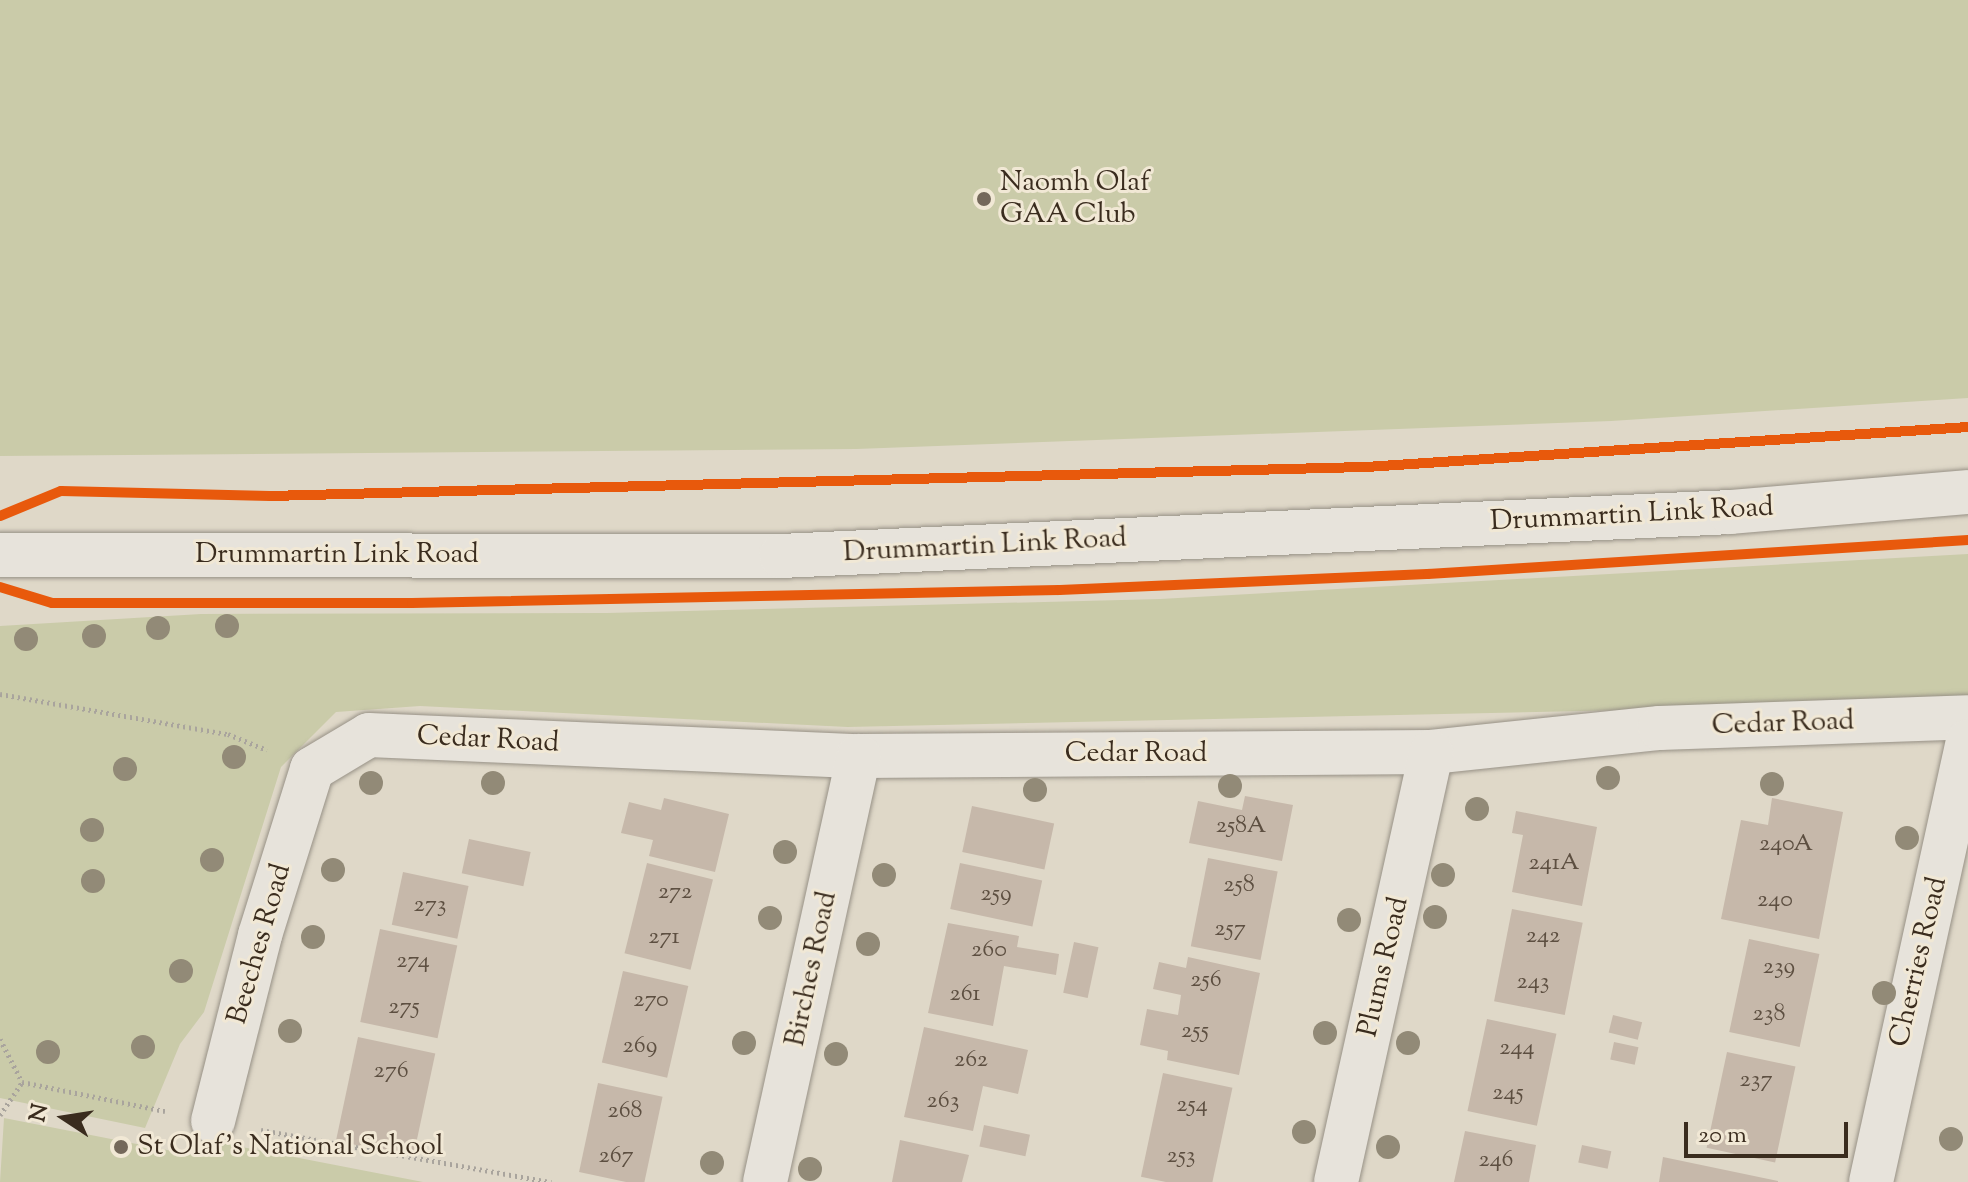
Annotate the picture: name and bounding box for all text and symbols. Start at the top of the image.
place label: Naomh Olaf GAA Club [1000,166,1150,232]
marker: Naomh Olaf GAA Club [975,190,993,208]
street label: Drummartin Link Road [1489,491,1775,539]
street label: Drummartin Link Road [842,522,1128,570]
street label: Drummartin Link Road [195,538,479,572]
street label: Cedar Road [1711,705,1855,743]
street label: Cedar Road [416,719,560,761]
street label: Cedar Road [1065,737,1207,771]
house number: 258A [1216,813,1266,841]
house number: 240A [1759,831,1813,859]
house number: 241A [1529,850,1579,878]
street label: Beeches Road [221,860,299,1028]
house number: 258 [1223,872,1255,900]
street label: Cherries Road [1883,874,1955,1050]
house number: 272 [658,879,692,907]
house number: 259 [980,881,1012,909]
house number: 240 [1757,887,1793,915]
street label: Birches Road [779,888,845,1050]
house number: 273 [414,892,446,920]
street label: Plums Road [1352,894,1416,1040]
house number: 257 [1214,916,1246,944]
house number: 242 [1526,923,1560,951]
house number: 271 [648,924,680,952]
house number: 260 [971,937,1007,965]
house number: 274 [396,948,430,976]
house number: 239 [1763,954,1795,982]
house number: 256 [1190,967,1222,995]
house number: 243 [1516,969,1550,997]
house number: 261 [949,981,981,1009]
house number: 270 [633,987,669,1015]
house number: 275 [388,994,420,1022]
house number: 238 [1753,1001,1785,1029]
house number: 255 [1181,1018,1209,1046]
house number: 269 [623,1033,657,1061]
house number: 244 [1499,1035,1535,1063]
house number: 262 [954,1047,988,1075]
house number: 276 [373,1058,409,1086]
house number: 237 [1740,1067,1772,1095]
north arrow [24,1078,104,1158]
house number: 245 [1492,1080,1524,1108]
house number: 263 [927,1088,959,1116]
house number: 254 [1176,1092,1208,1120]
house number: 268 [607,1098,643,1126]
text: N [23,1101,58,1125]
scale bar [1688,1106,1852,1156]
text: 20 m [1698,1119,1747,1153]
place label: St Olaf's National School [137,1130,443,1164]
marker: St Olaf's National School [112,1138,130,1156]
house number: 267 [598,1143,634,1171]
house number: 253 [1166,1143,1196,1171]
house number: 246 [1478,1147,1514,1175]

